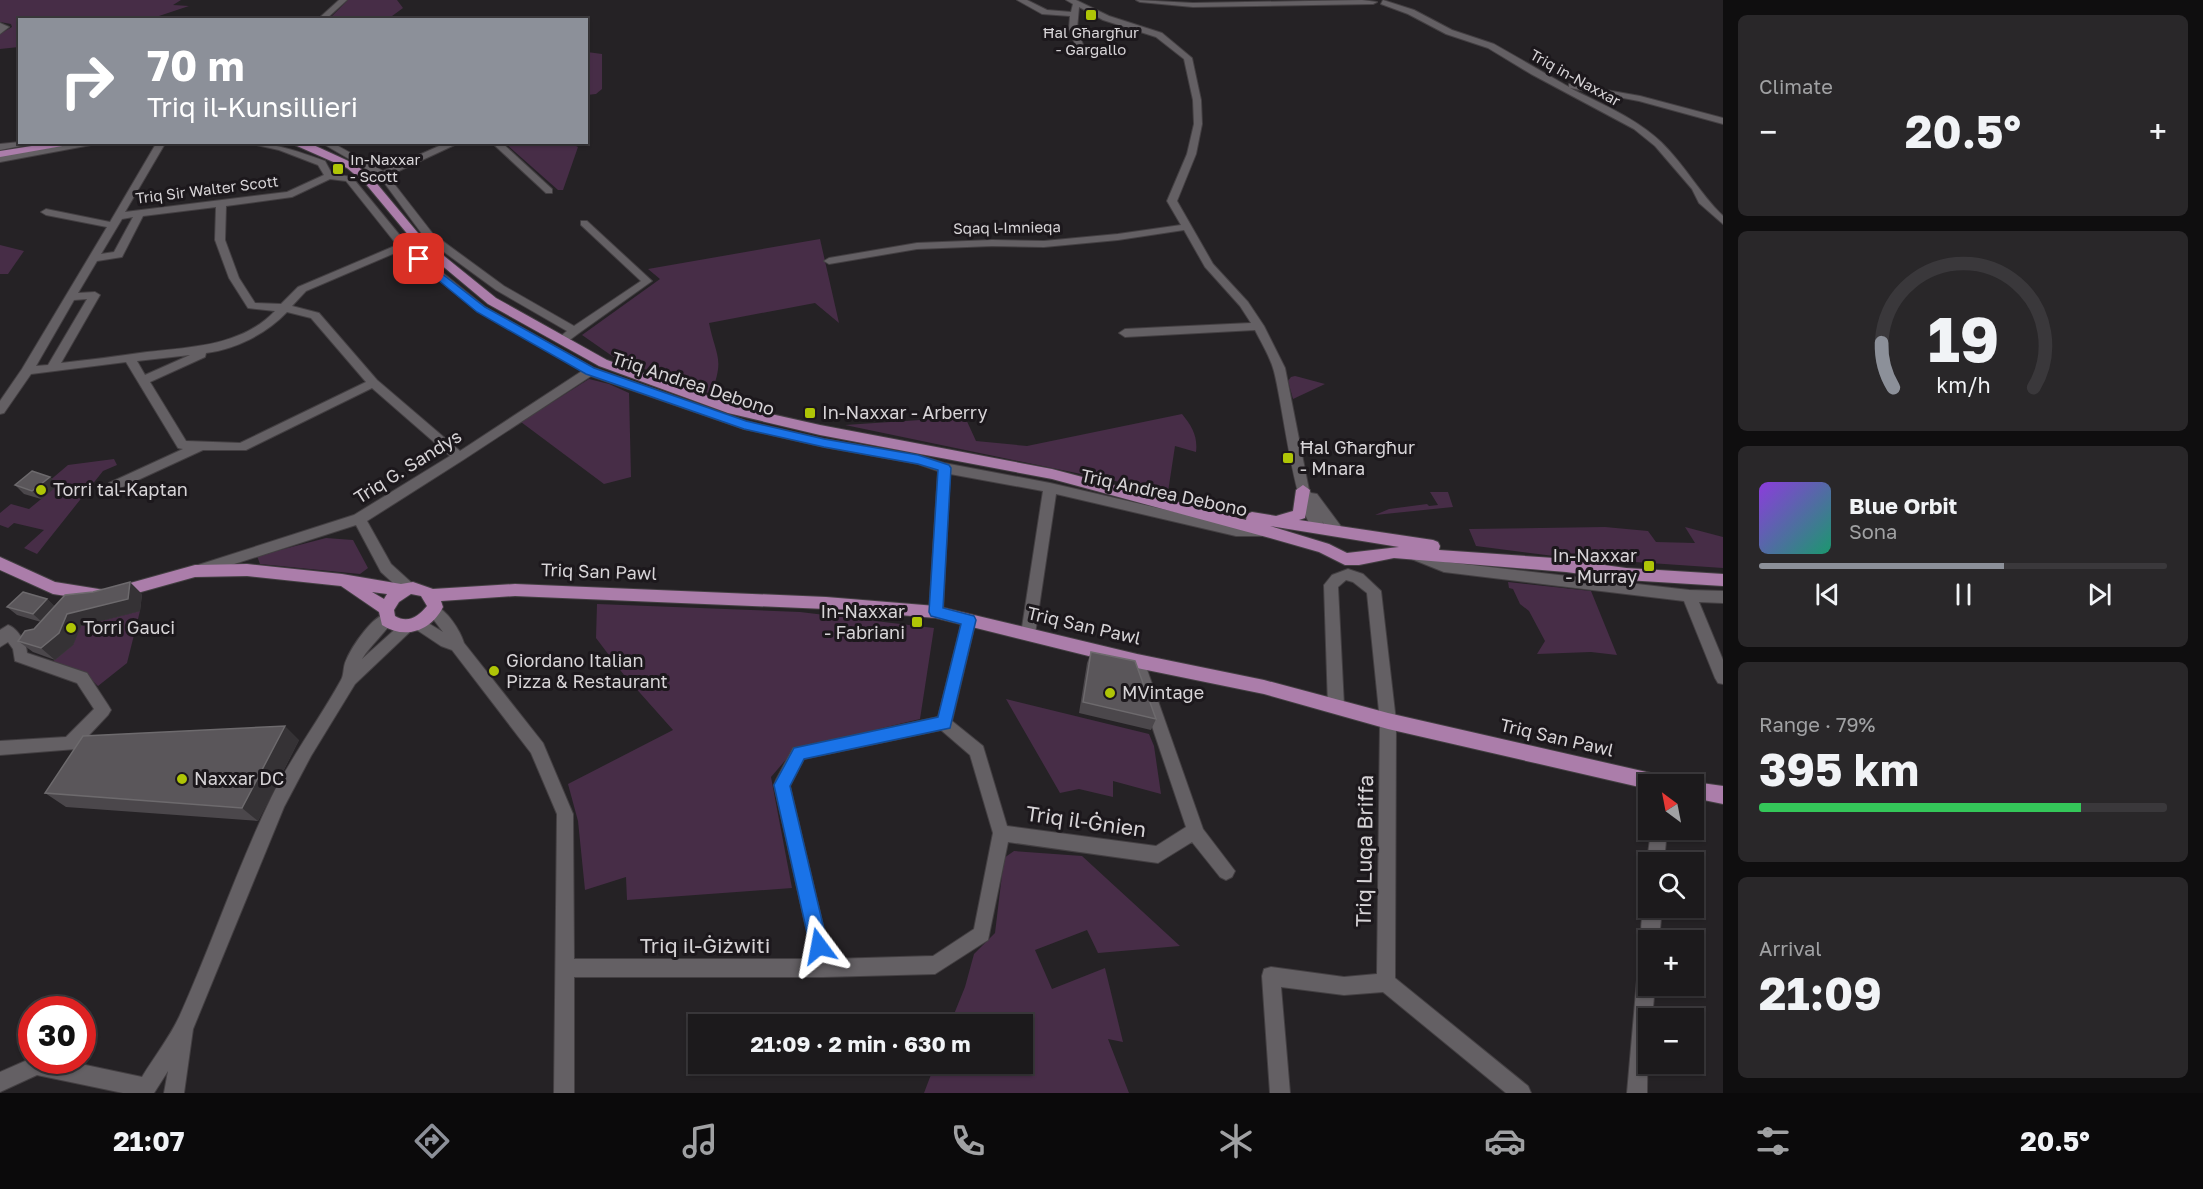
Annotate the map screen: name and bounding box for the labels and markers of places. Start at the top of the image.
marker: Ħal Għargħur - Gargallo [1084,8,1098,22]
place label: Ħal Għargħur - Gargallo [1043,23,1139,58]
place label: In-Naxxar - Scott [350,150,420,185]
marker: In-Naxxar - Scott [331,162,345,176]
pin [393,233,444,284]
place label: In-Naxxar - Arberry [822,401,988,423]
marker: In-Naxxar - Arberry [803,406,817,420]
place label: Ħal Għargħur - Mnara [1300,436,1415,479]
marker: Ħal Għargħur - Mnara [1281,451,1295,465]
place label: Torri tal-Kaptan [53,478,188,500]
marker: Torri tal-Kaptan [34,483,48,497]
place label: In-Naxxar - Murray [1553,544,1637,587]
marker: In-Naxxar - Murray [1642,559,1656,573]
place label: In-Naxxar - Fabriani [821,600,905,643]
marker: In-Naxxar - Fabriani [910,615,924,629]
place label: Torri Gauci [83,616,175,638]
marker: Torri Gauci [64,621,78,635]
place label: Giordano Italian Pizza & Restaurant [506,649,668,692]
marker: Giordano Italian Pizza & Restaurant [487,664,501,678]
place label: MVintage [1122,681,1204,703]
marker: MVintage [1103,686,1117,700]
place label: Naxxar DC [194,767,284,789]
marker: Naxxar DC [175,772,189,786]

